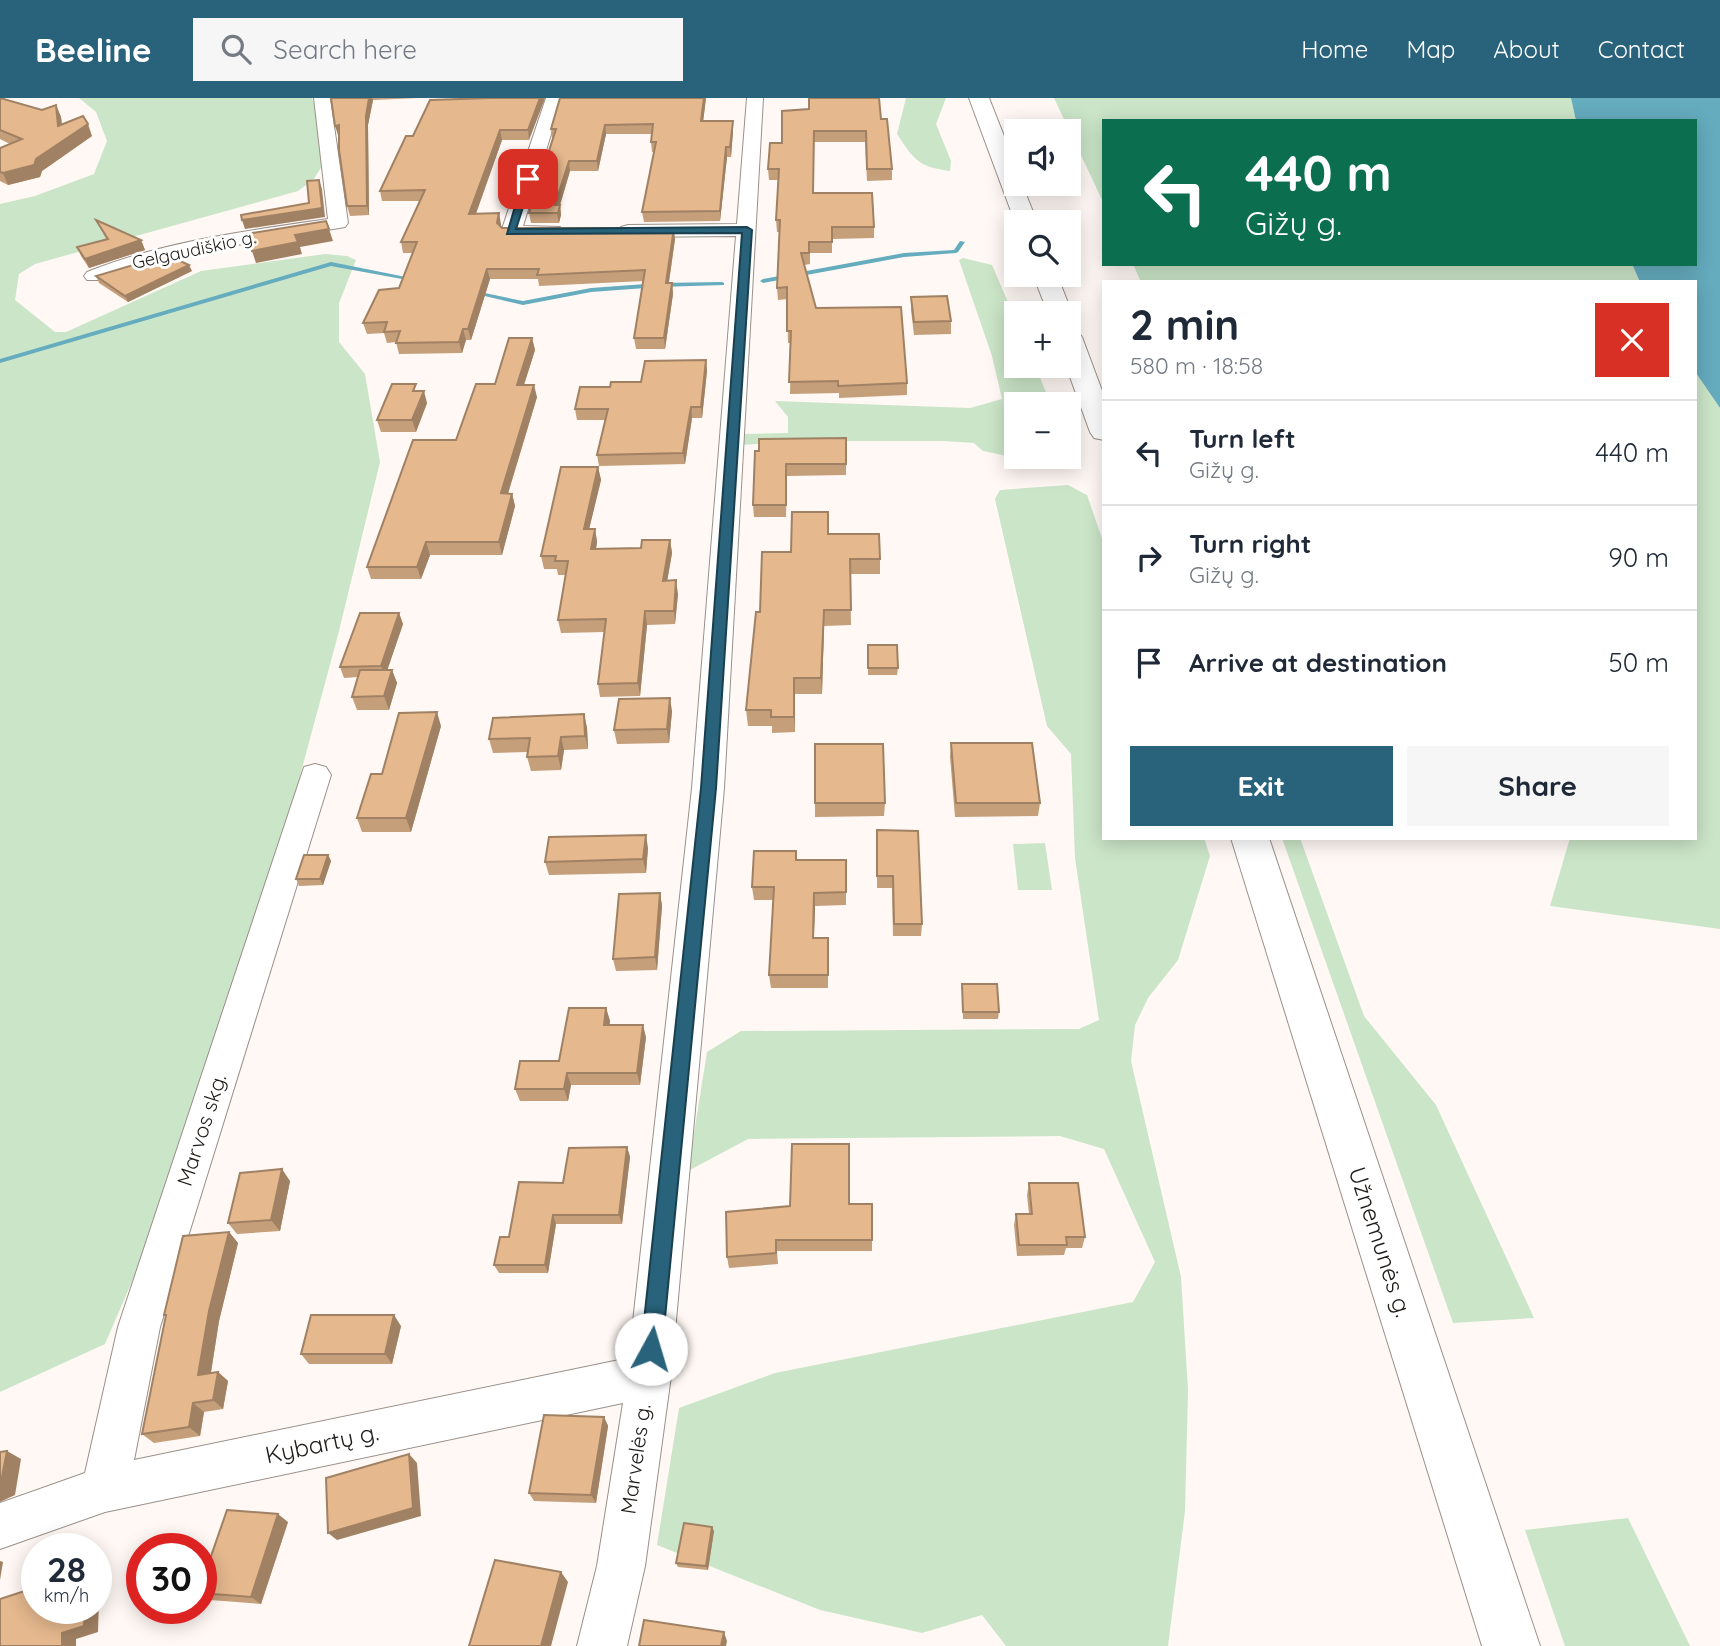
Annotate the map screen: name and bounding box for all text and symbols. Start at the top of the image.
search box [193,18,683,81]
text: Beeline [35,29,151,70]
icon: search [217,30,255,68]
text: Search here [273,33,417,66]
text: Home [1301,34,1368,64]
text: Map [1406,34,1455,64]
text: About [1493,34,1560,64]
text: Contact [1598,34,1685,64]
map controls [1004,119,1081,469]
button: sound [1004,119,1081,196]
text: 440 m [1245,142,1392,203]
icon: left [1130,147,1221,238]
pin [498,149,558,209]
icon: arrive [509,160,547,198]
text: Gižų g. [1245,203,1342,243]
button: search [1004,210,1081,287]
street label: Gelgaudiškio g. [130,225,258,274]
text: 2 min [1130,298,1239,351]
button: + [1004,301,1081,378]
button: close [1595,303,1669,377]
text: 580 m · 18:58 [1130,351,1263,380]
button: − [1004,392,1081,469]
text: Turn left [1189,422,1296,455]
icon: left [1130,434,1168,472]
text: 440 m [1595,436,1669,469]
text: Gižų g. [1189,455,1259,484]
text: Turn right [1189,527,1311,560]
icon: right [1130,539,1168,577]
text: 90 m [1608,541,1669,574]
text: Gižų g. [1189,560,1259,589]
icon: arrive [1130,644,1168,682]
text: Arrive at destination [1189,646,1447,679]
text: 50 m [1609,646,1669,679]
button: Exit [1130,746,1393,826]
button: Share [1407,746,1669,826]
street label: Marvos skg. [171,1070,231,1189]
street label: Užnemunės g. [1343,1163,1419,1321]
position arrow [614,1312,688,1386]
street label: Marvelės g. [614,1402,656,1516]
street label: Kybartų g. [262,1416,381,1470]
speed limit sign: 30 [126,1533,217,1624]
text: 28 [47,1547,86,1591]
text: km/h [44,1584,89,1607]

